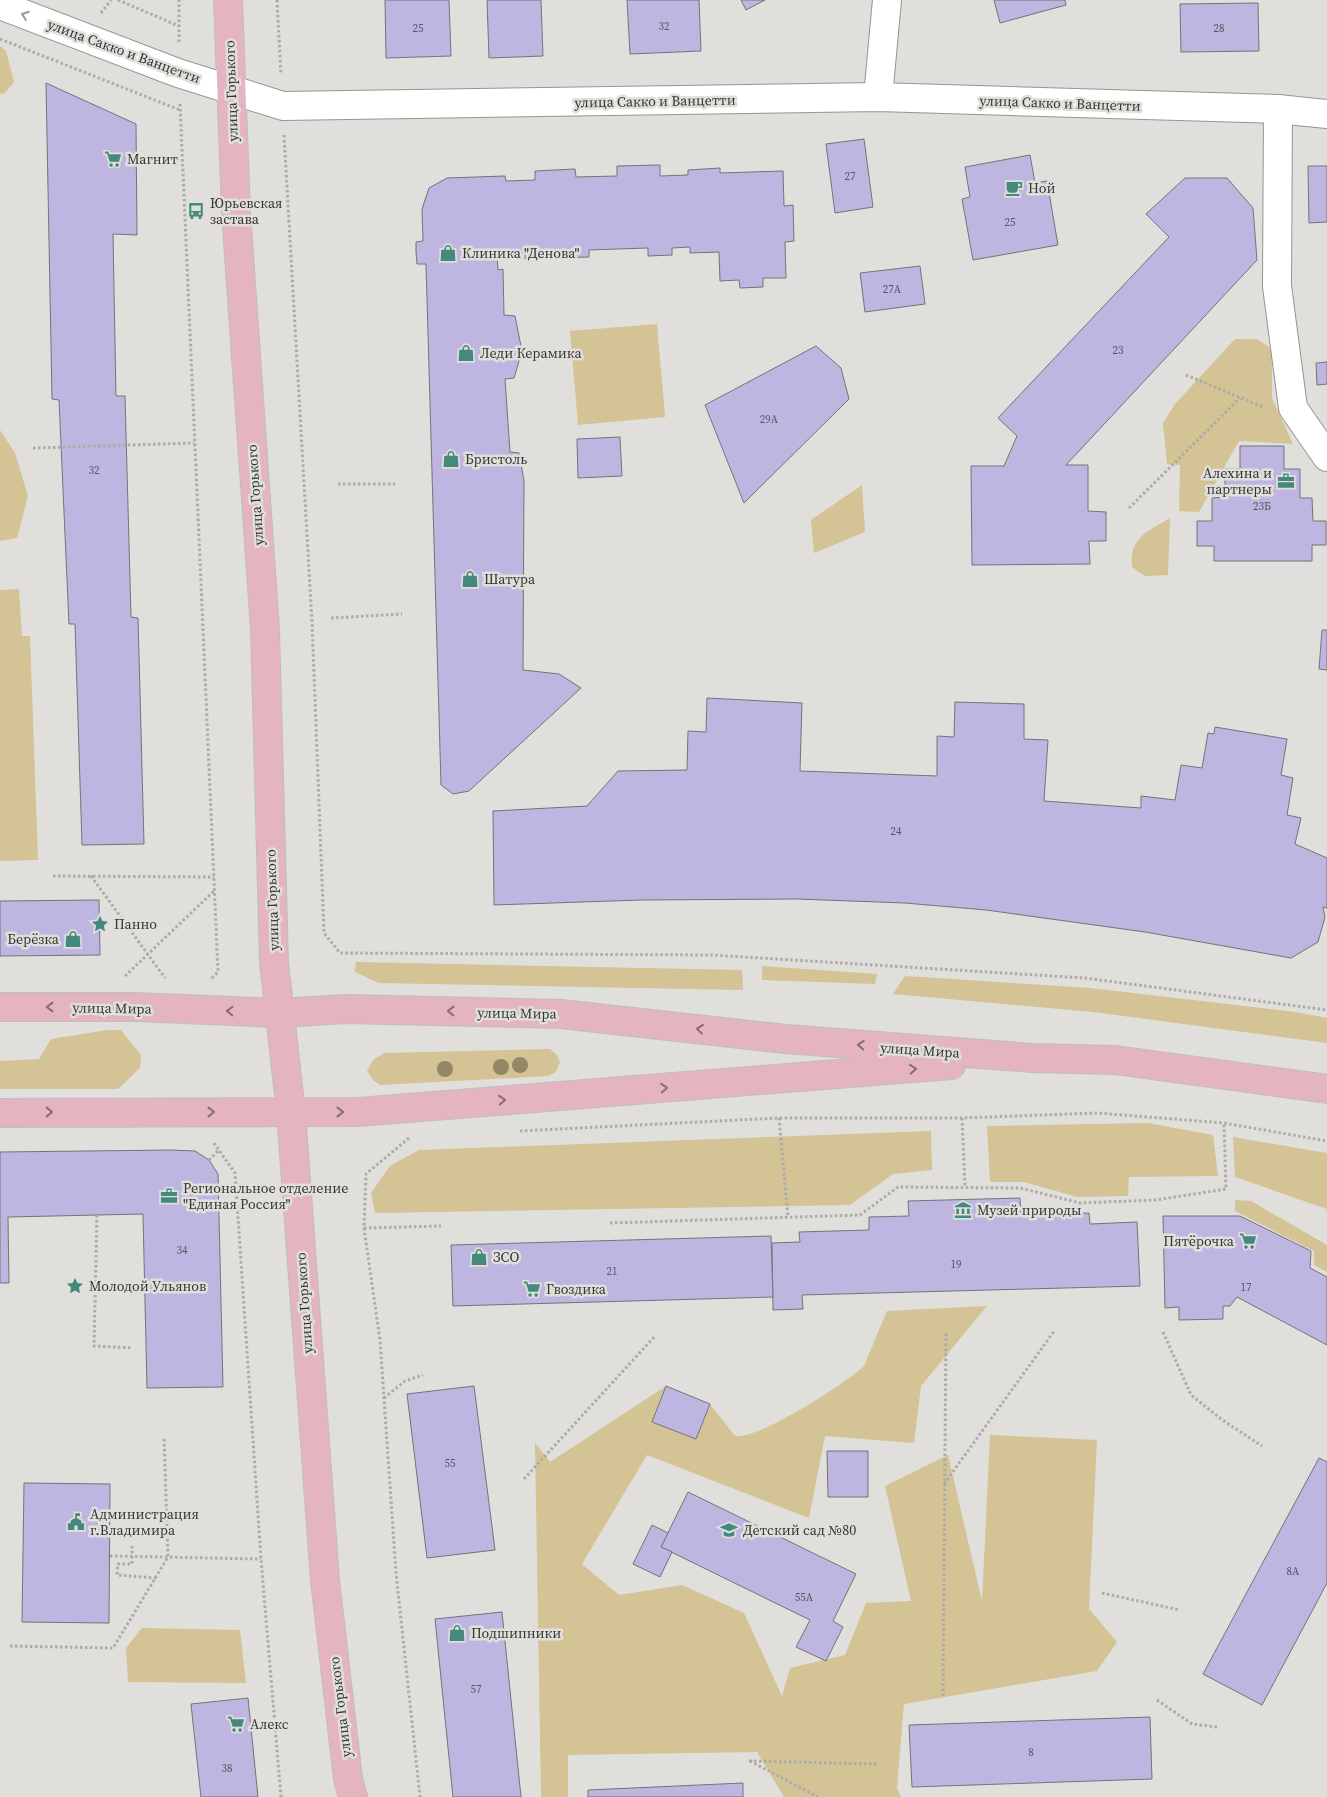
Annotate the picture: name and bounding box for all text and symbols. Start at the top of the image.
one-way arrow [21,11,30,21]
street label: улица Сакко и Ванцетти [45,14,203,88]
house number: 32 [659,19,670,34]
house number: 25 [413,21,424,36]
house number: 28 [1214,21,1225,36]
street label: улица Горького [219,40,243,142]
street label: улица Сакко и Ванцетти [574,90,736,112]
street label: улица Сакко и Ванцетти [979,90,1141,116]
supermarket icon: Магнит [103,149,123,169]
place label: Магнит [127,149,178,169]
house number: 27 [845,169,856,184]
cafe icon: Ной [1004,178,1024,198]
place label: Ной [1028,178,1055,198]
place label: Юрьевская застава [210,193,283,229]
bus stop icon: Юрьевская застава [186,201,206,221]
house number: 25 [1005,215,1016,230]
shop icon: Клиника "Денова" [438,243,458,263]
place label: Клиника "Денова" [462,243,580,263]
house number: 27А [883,282,902,297]
shop icon: Леди Керамика [456,343,476,363]
place label: Леди Керамика [480,343,582,363]
house number: 23 [1113,343,1124,358]
house number: 29А [760,412,779,427]
street label: улица Горького [241,443,269,546]
shop icon: Бристоль [441,449,461,469]
place label: Бристоль [465,449,527,469]
house number: 32 [89,463,100,478]
place label: Алехина и партнеры [1203,463,1272,499]
office icon: Алехина и партнеры [1276,471,1296,491]
house number: 23Б [1253,499,1271,514]
shop icon: Шатура [460,569,480,589]
place label: Шатура [484,569,536,589]
house number: 24 [891,824,902,839]
street label: улица Горького [260,849,284,951]
place icon: Панно [90,914,110,934]
place label: Панно [114,914,157,934]
place label: Берёзка [7,929,60,949]
shop icon: Берёзка [63,929,83,949]
street label: улица Мира [72,997,153,1019]
one-way arrow [46,1002,54,1012]
street label: улица Мира [477,1002,558,1024]
one-way arrow [226,1006,234,1016]
one-way arrow [446,1006,454,1016]
one-way arrow [695,1024,703,1035]
street label: улица Мира [880,1037,961,1063]
one-way arrow [857,1040,865,1051]
one-way arrow [909,1063,917,1074]
one-way arrow [660,1083,668,1094]
one-way arrow [498,1095,506,1106]
one-way arrow [45,1107,53,1117]
one-way arrow [208,1107,215,1117]
one-way arrow [336,1107,344,1117]
place label: Региональное отделение "Единая Россия" [183,1178,348,1214]
office icon: Региональное отделение "Единая Россия" [159,1186,179,1206]
museum icon: Музей природы [953,1200,973,1220]
place label: Музей природы [977,1200,1082,1220]
place label: Пятёрочка [1163,1231,1235,1251]
supermarket icon: Пятёрочка [1238,1231,1258,1251]
house number: 34 [177,1243,188,1258]
shop icon: ЗСО [469,1247,489,1267]
place label: ЗСО [493,1247,519,1267]
street label: улица Горького [290,1251,318,1354]
house number: 19 [951,1257,962,1272]
house number: 21 [607,1264,618,1279]
place icon: Молодой Ульянов [65,1276,85,1296]
place label: Молодой Ульянов [89,1276,206,1296]
supermarket icon: Гвоздика [522,1279,542,1299]
place label: Гвоздика [546,1279,607,1299]
house number: 17 [1241,1280,1252,1295]
house number: 55 [445,1456,456,1471]
place label: Администрация г.Владимира [90,1504,199,1540]
public building icon: Администрация г.Владимира [66,1512,86,1532]
school or university icon: Детский сад №80 [719,1520,739,1540]
place label: Детский сад №80 [743,1520,856,1540]
house number: 8А [1287,1564,1300,1579]
house number: 55А [795,1590,814,1605]
shop icon: Подшипники [447,1623,467,1643]
place label: Подшипники [471,1623,561,1643]
street label: улица Горького [324,1655,356,1759]
house number: 57 [471,1682,482,1697]
supermarket icon: Алекс [226,1714,246,1734]
place label: Алекс [250,1714,289,1734]
house number: 8 [1028,1745,1034,1760]
house number: 38 [222,1761,233,1776]

